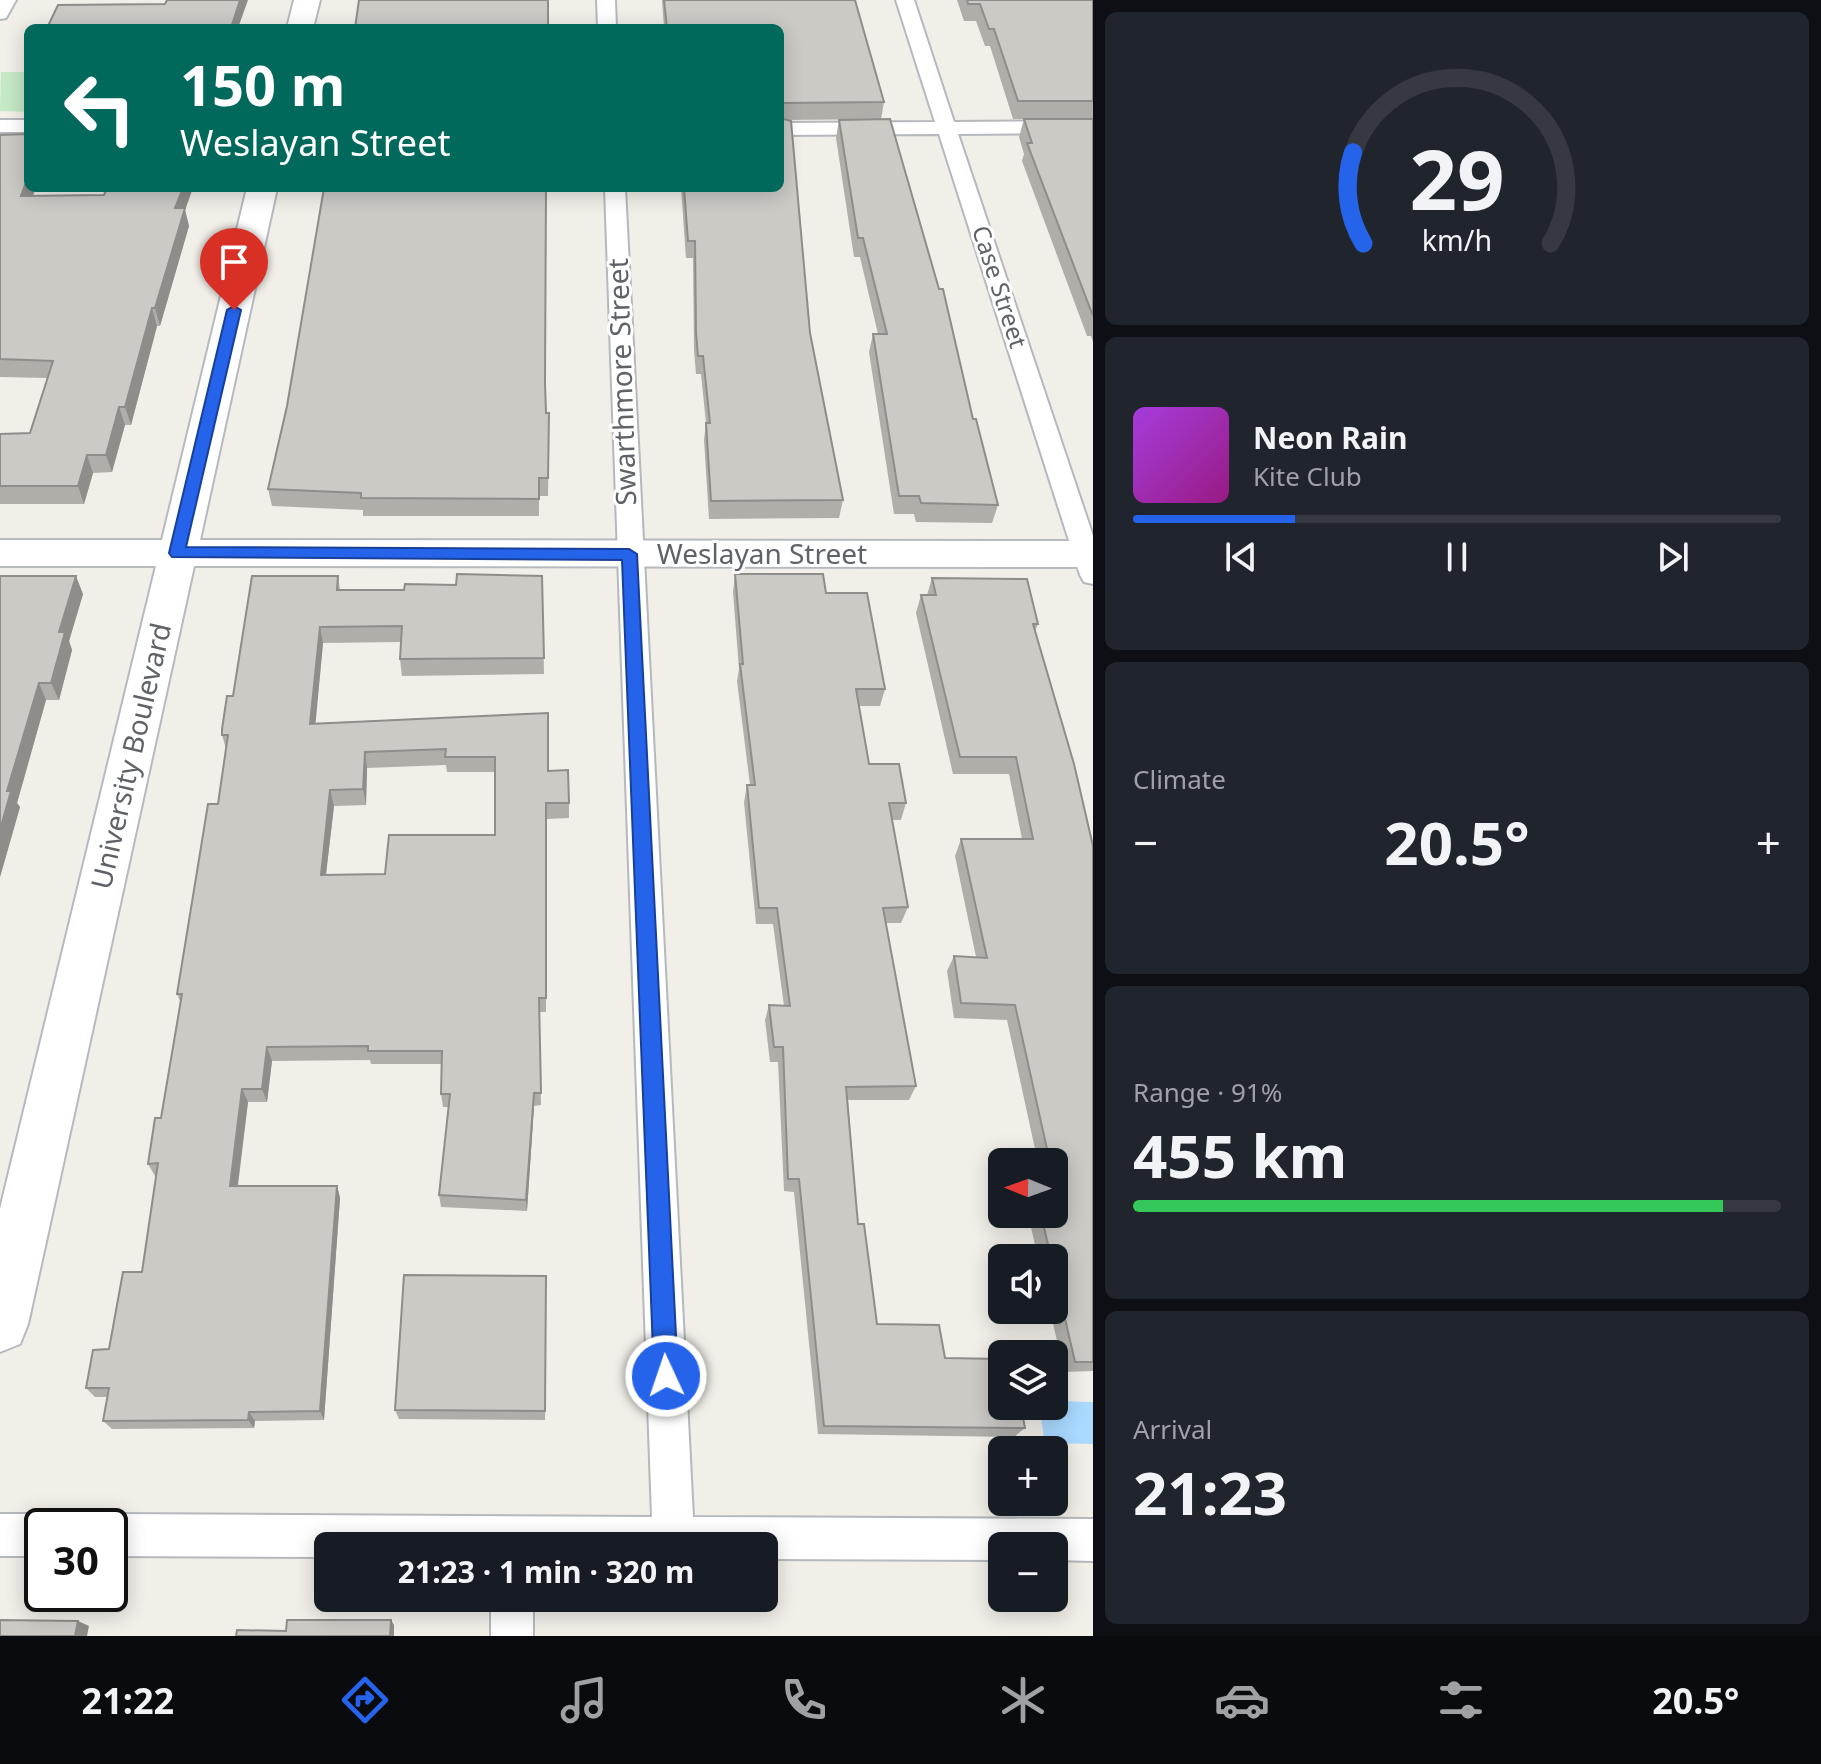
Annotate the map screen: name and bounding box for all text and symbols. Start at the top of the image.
text: 150 m [180,46,345,122]
icon: left [48,56,152,160]
text: Weslayan Street [180,118,450,167]
text: 29 [1409,121,1505,234]
street label: Case Street [965,221,1036,352]
text: km/h [1422,221,1492,260]
pin [200,228,268,310]
icon: arrive [212,240,256,284]
street label: Swarthmore Street [598,258,644,506]
text: Neon Rain [1253,417,1407,458]
text: Kite Club [1253,458,1362,494]
street label: Weslayan Street [657,534,867,572]
icon: previous [1219,535,1263,579]
icon: pause [1435,535,1479,579]
icon: next [1651,535,1695,579]
street label: University Boulevard [81,619,179,893]
text: Climate [1133,761,1226,797]
text: 20.5° [1384,801,1530,883]
text: − [1133,812,1158,872]
text: + [1756,812,1781,872]
text: Range · 91% [1133,1074,1282,1110]
text: 455 km [1133,1114,1347,1196]
north arrow [988,1148,1068,1228]
map controls [988,1148,1068,1612]
button: sound [988,1244,1068,1324]
position arrow [624,1334,708,1418]
button: layers [988,1340,1068,1420]
text: Arrival [1133,1411,1212,1447]
button: + [988,1436,1068,1516]
text: 21:23 [1133,1451,1287,1533]
speed limit sign: 30 [24,1508,128,1612]
button: − [988,1532,1068,1612]
text: 21:23 · 1 min · 320 m [398,1551,694,1592]
icon: directions [337,1672,393,1728]
icon: music [556,1672,612,1728]
icon: phone [776,1672,832,1728]
icon: climate [995,1672,1051,1728]
icon: car [1214,1672,1270,1728]
icon: filters [1433,1672,1489,1728]
text: 21:22 [82,1676,174,1725]
text: 20.5° [1652,1676,1739,1725]

